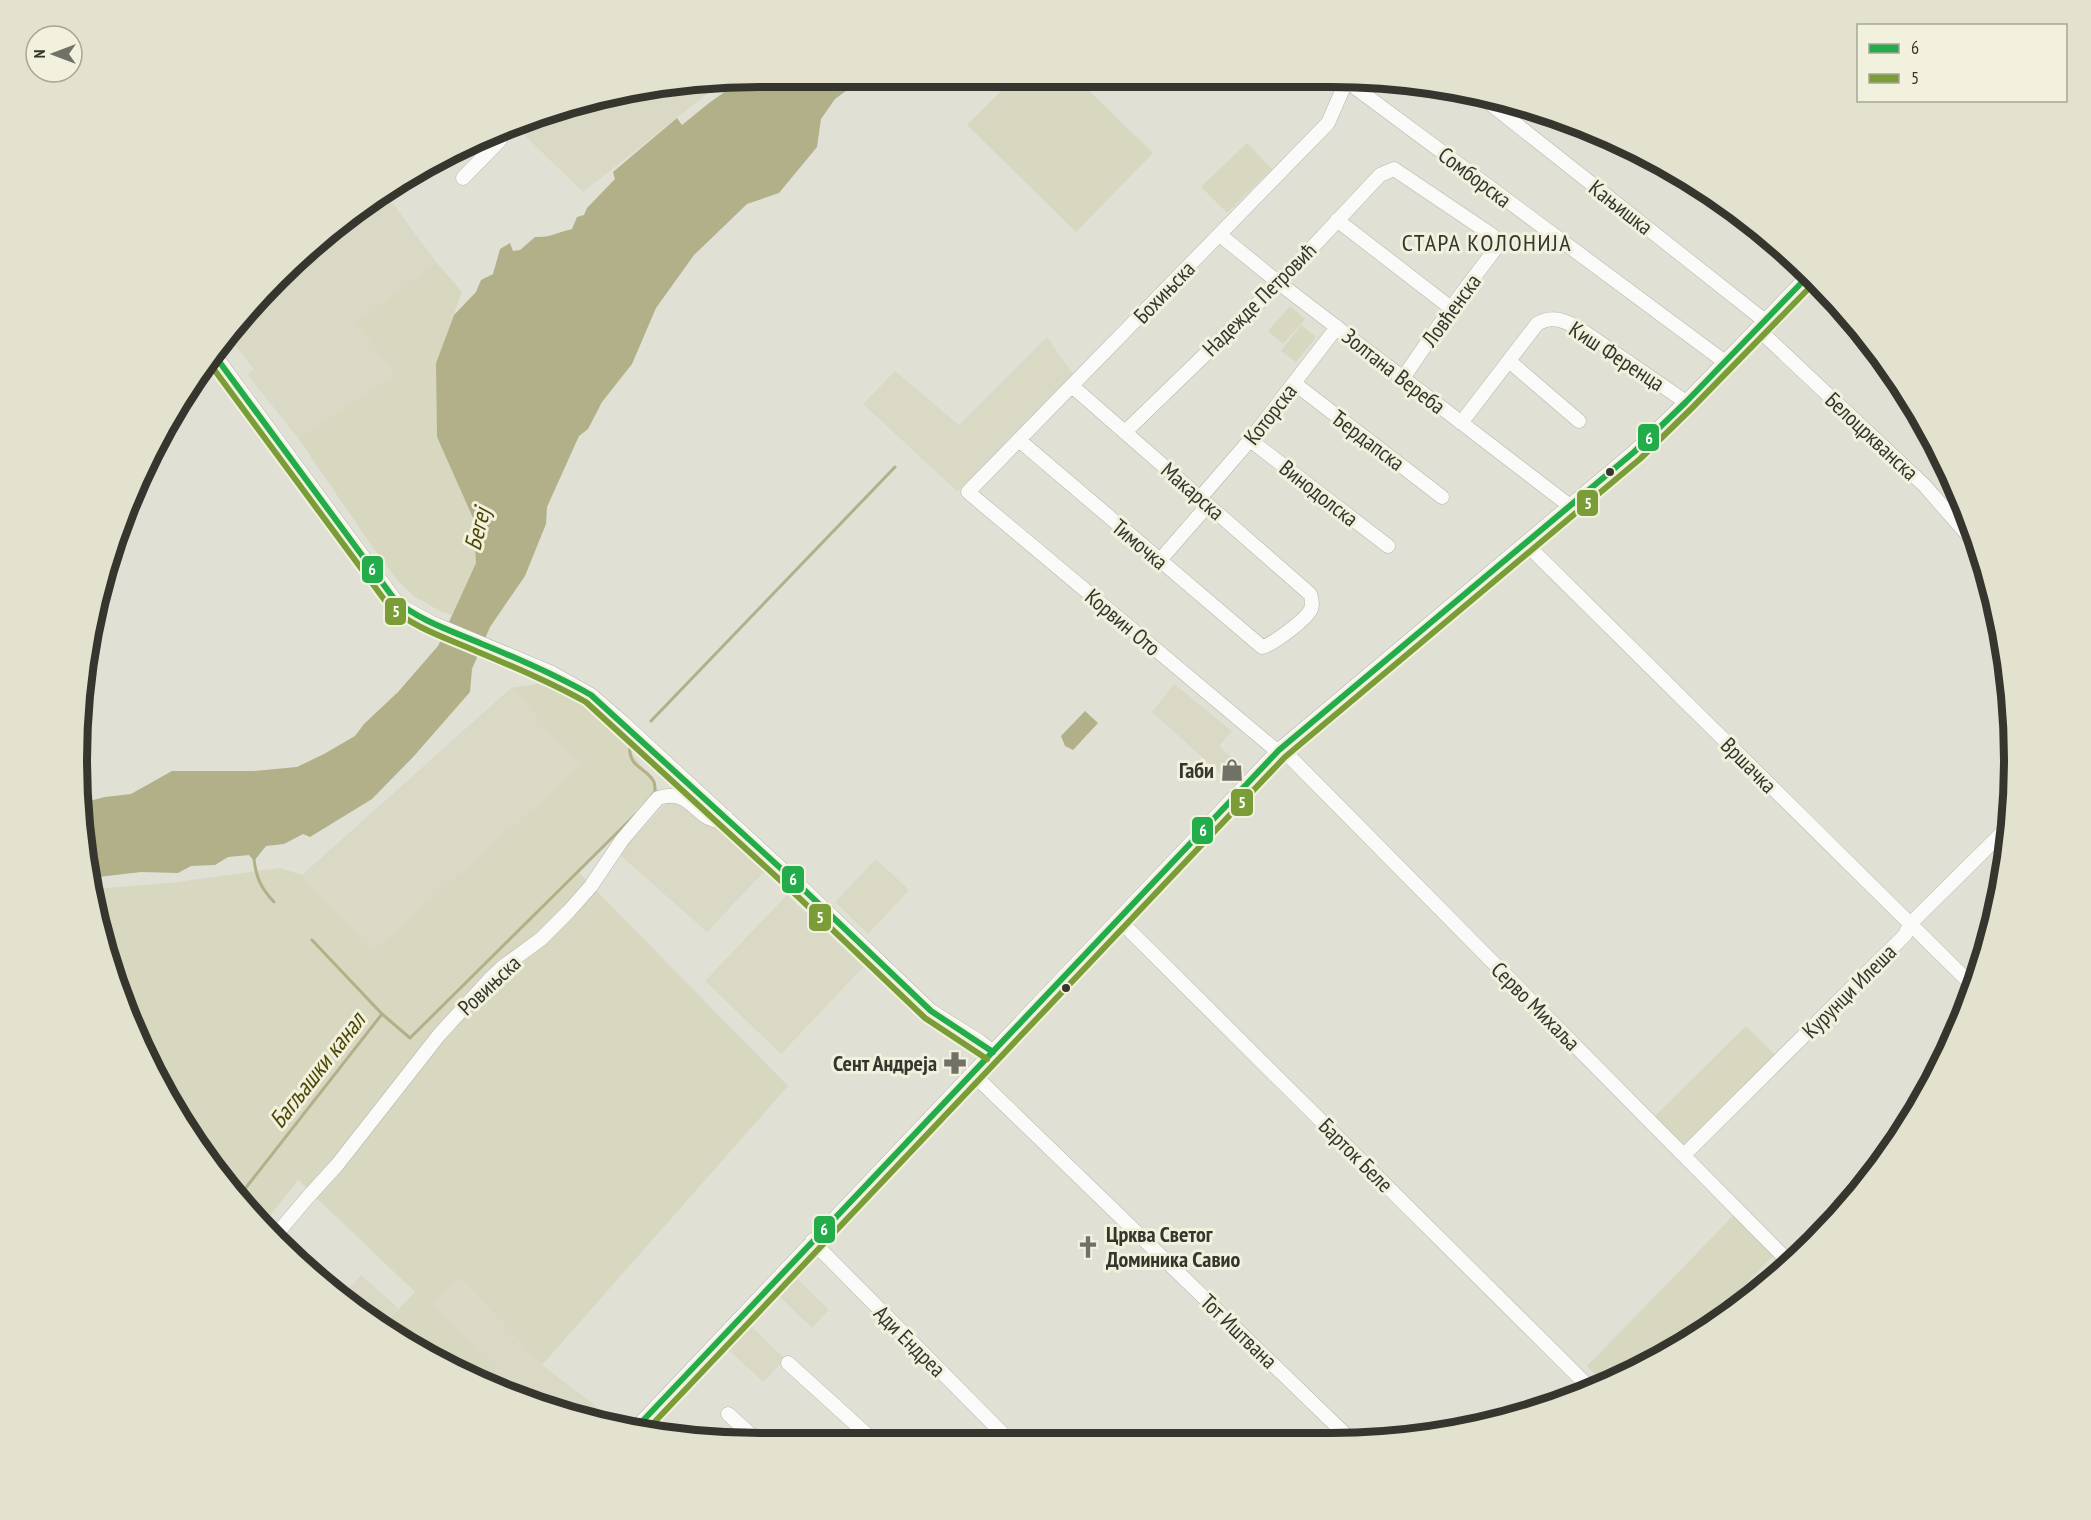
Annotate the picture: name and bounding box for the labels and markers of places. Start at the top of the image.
unlabelled marker [1604,466,1616,478]
place label: Габи [1179,756,1214,784]
shop icon: Габи [1219,757,1245,783]
unlabelled marker [1060,982,1072,994]
place label: Сент Андреја [833,1049,937,1077]
pharmacy icon: Сент Андреја [942,1050,968,1076]
place label: Црква Светог Доминика Савио [1106,1220,1241,1273]
church icon: Црква Светог Доминика Савио [1075,1234,1101,1260]

